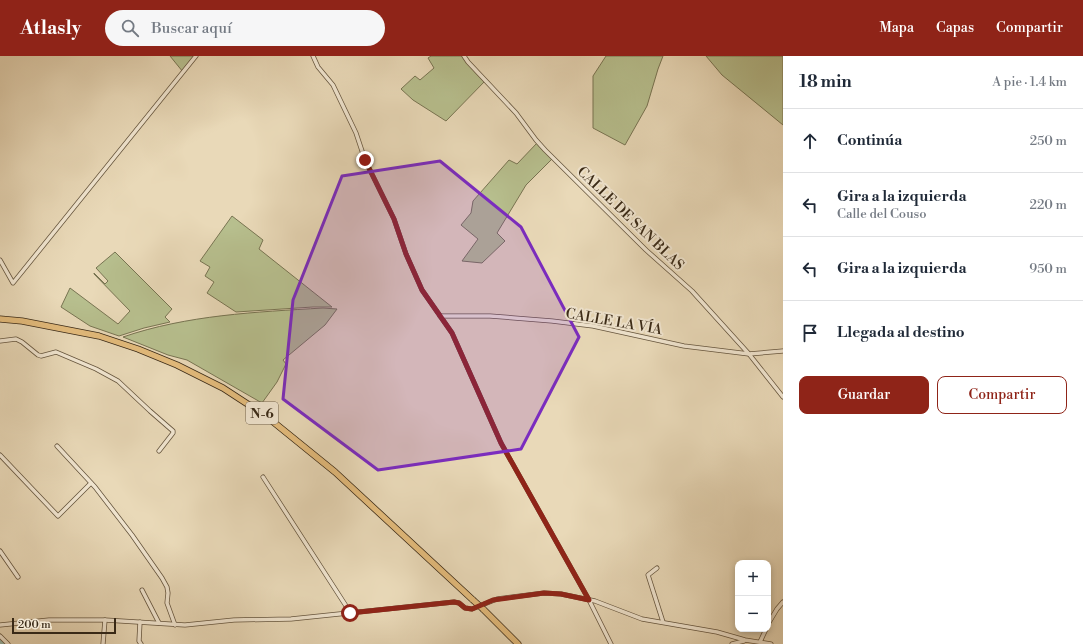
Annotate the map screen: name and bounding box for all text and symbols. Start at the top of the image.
search box [105,10,385,46]
text: Atlasly [20,16,81,40]
icon: search [119,17,141,39]
text: Buscar aquí [151,19,232,38]
text: Mapa [879,19,914,37]
text: Capas [936,19,974,37]
text: Compartir [996,19,1063,37]
text: 18 min [799,71,852,93]
text: A pie · 1.4 km [992,74,1067,90]
icon: ahead [799,130,821,152]
text: Continúa [837,131,902,150]
text: 250 m [1030,133,1067,149]
route end [356,151,374,169]
street label: CALLE DE SAN BLAS [573,163,688,275]
text: Gira a la izquierda [837,187,967,206]
icon: left [799,194,821,216]
text: 220 m [1029,197,1067,213]
text: Calle del Couso [837,206,927,222]
icon: left [799,258,821,280]
text: Gira a la izquierda [837,259,967,278]
text: 950 m [1029,261,1067,277]
street label: CALLE LA VÍA [564,303,664,339]
icon: arrive [799,322,821,344]
text: Llegada al destino [837,323,965,342]
button: Guardar [799,376,929,414]
button: Compartir [937,376,1067,414]
road number: N-6 [246,402,278,424]
map controls [735,560,771,632]
button: + [735,560,771,596]
button: − [735,596,771,632]
route start [341,604,359,622]
scale bar [12,616,116,635]
text: 200 m [18,618,51,632]

